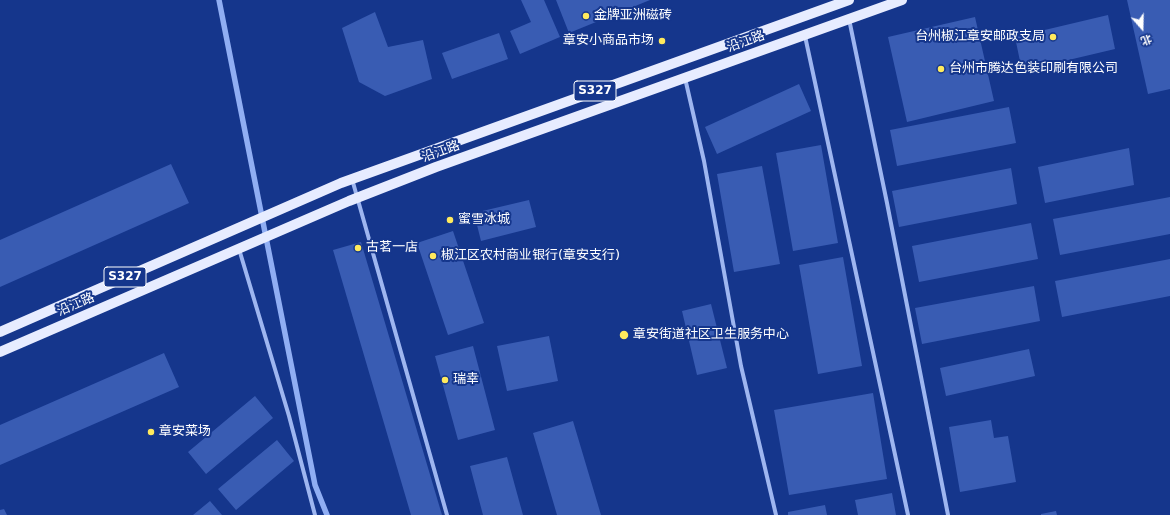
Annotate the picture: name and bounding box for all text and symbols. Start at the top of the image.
place label: 金牌亚洲磁砖 [594,8,672,24]
north arrow [1122,8,1162,48]
marker: 金牌亚洲磁砖 [581,11,591,21]
street label: 沿江路 [725,28,767,56]
place label: 台州椒江章安邮政支局 [915,29,1045,45]
marker: 台州椒江章安邮政支局 [1048,32,1058,42]
text: 北 [1139,32,1154,48]
place label: 章安小商品市场 [563,33,654,49]
marker: 章安小商品市场 [657,36,667,46]
place label: 台州市腾达色装印刷有限公司 [949,61,1118,77]
marker: 台州市腾达色装印刷有限公司 [936,64,946,74]
road number: S327 [574,81,616,101]
street label: 沿江路 [420,138,462,166]
place label: 蜜雪冰城 [458,212,510,228]
marker: 蜜雪冰城 [445,215,455,225]
place label: 古茗一店 [366,240,418,256]
marker: 古茗一店 [353,243,363,253]
place label: 椒江区农村商业银行(章安支行) [441,248,620,264]
marker: 椒江区农村商业银行(章安支行) [428,251,438,261]
road number: S327 [104,267,146,287]
street label: 沿江路 [55,290,97,320]
place label: 章安街道社区卫生服务中心 [633,327,789,343]
marker: 章安街道社区卫生服务中心 [618,329,630,341]
place label: 瑞幸 [453,372,479,388]
marker: 瑞幸 [440,375,450,385]
place label: 章安菜场 [159,424,211,440]
marker: 章安菜场 [146,427,156,437]

